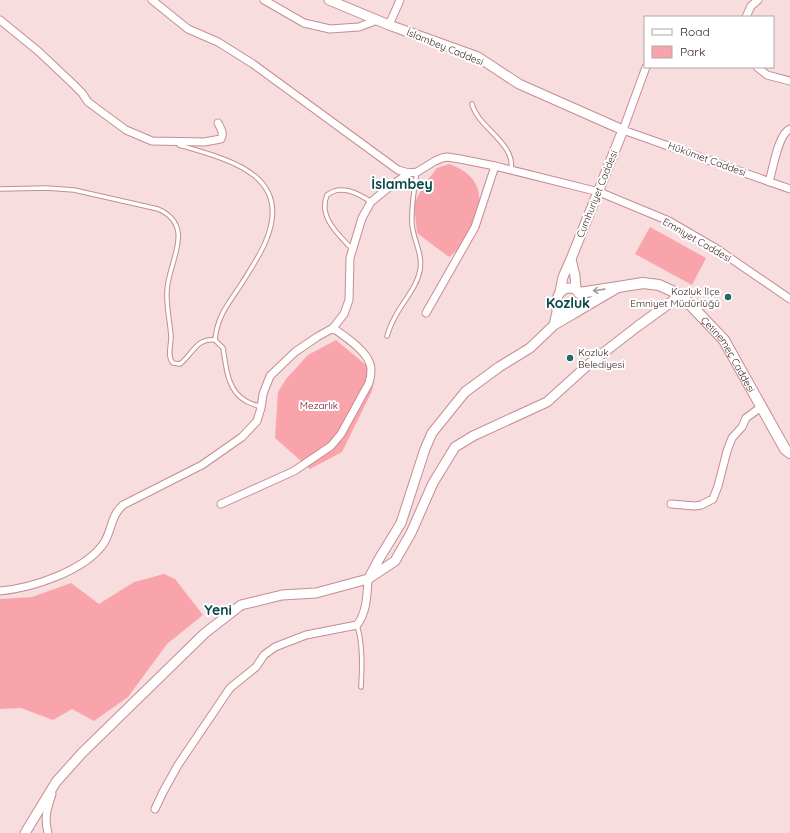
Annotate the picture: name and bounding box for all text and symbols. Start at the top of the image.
legend [644,16,774,68]
text: Road [680,24,710,39]
street label: İslambey Caddesi [405,26,485,68]
text: Park [680,44,705,59]
street label: Hükümet Caddesi [666,139,748,179]
street label: Cumhuriyet Caddesi [573,148,621,240]
district label: İslambey [371,175,433,193]
street label: Emniyet Caddesi [660,215,734,265]
place label: Kozluk İlçe Emniyet Müdürlüğü [630,285,720,310]
one-way arrow [593,286,606,294]
marker: Kozluk İlçe Emniyet Müdürlüğü [723,292,733,302]
district label: Kozluk [546,294,590,312]
street label: Çetinemeç Caddesi [698,314,758,394]
place label: Kozluk Belediyesi [578,346,624,371]
marker: Kozluk Belediyesi [565,353,575,363]
park label: Mezarlık [300,399,338,412]
district label: Yeni [204,601,232,619]

